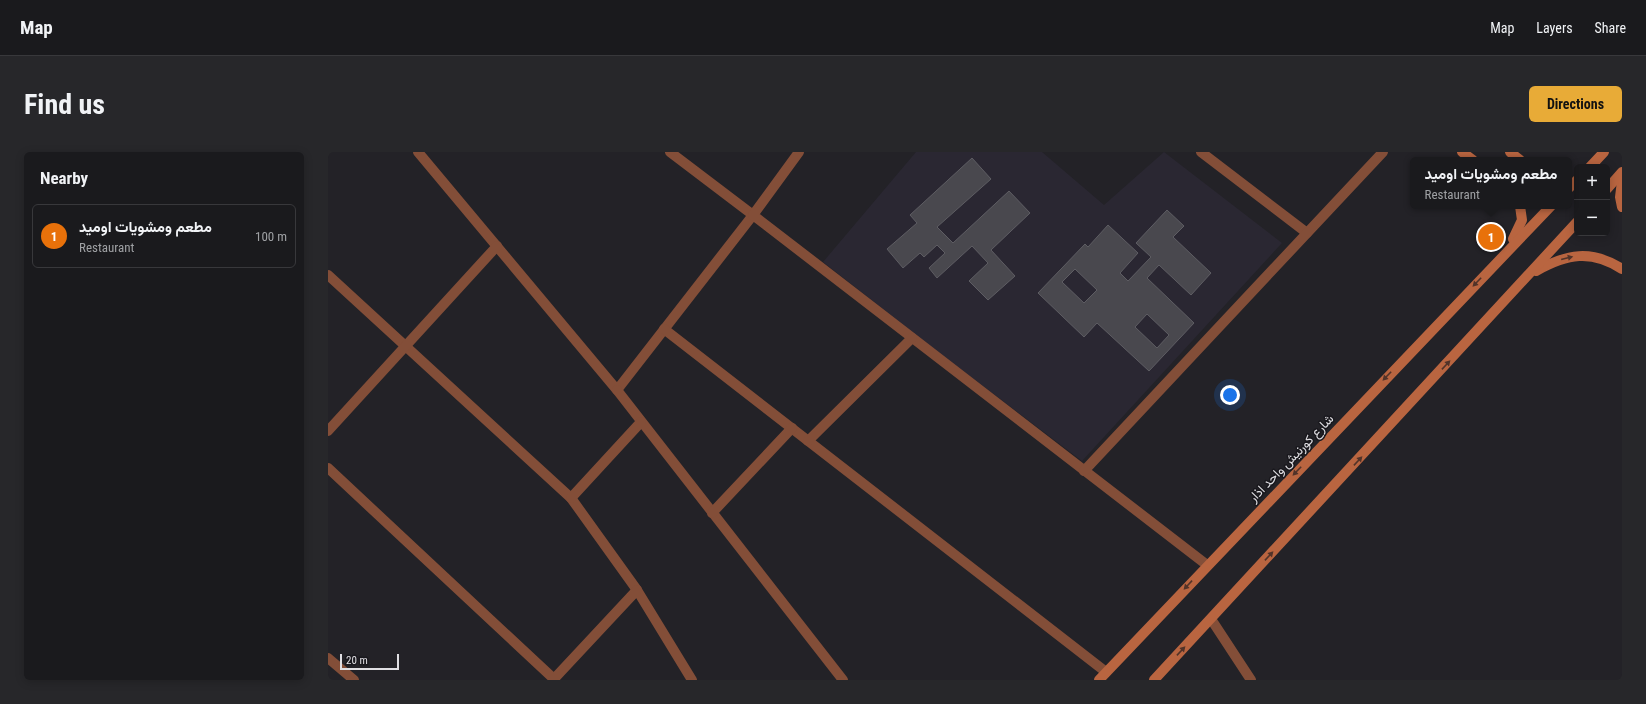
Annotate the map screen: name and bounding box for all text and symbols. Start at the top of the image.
text: Map [20,16,53,39]
text: Map [1490,20,1514,36]
text: Layers [1536,20,1573,36]
text: Share [1595,20,1626,36]
button: Directions [1529,86,1622,122]
text: Find us [24,88,105,121]
popup [1410,157,1572,209]
map controls [1574,164,1610,236]
button: + [1574,164,1610,200]
text: مطعم ومشويات اوميد [1425,165,1557,183]
text: Nearby [40,168,88,188]
text: Restaurant [1425,187,1480,202]
button: − [1574,200,1610,236]
text: مطعم ومشويات اوميد [79,218,212,236]
pin: 1 [1478,222,1504,252]
text: 1 [51,229,57,244]
text: 100 m [255,229,287,244]
text: Restaurant [79,240,134,255]
one-way arrow [1561,255,1573,261]
one-way arrow [1472,277,1482,287]
one-way arrow [1441,360,1451,370]
one-way arrow [1383,372,1392,381]
your location [1220,385,1240,405]
street label: شارع كورنيش واحد اذار [1245,411,1338,507]
one-way arrow [1353,455,1362,466]
one-way arrow [1293,466,1302,475]
one-way arrow [1264,551,1274,561]
one-way arrow [1183,580,1193,590]
one-way arrow [1176,647,1185,656]
scale bar [340,652,399,671]
text: 20 m [346,654,368,667]

